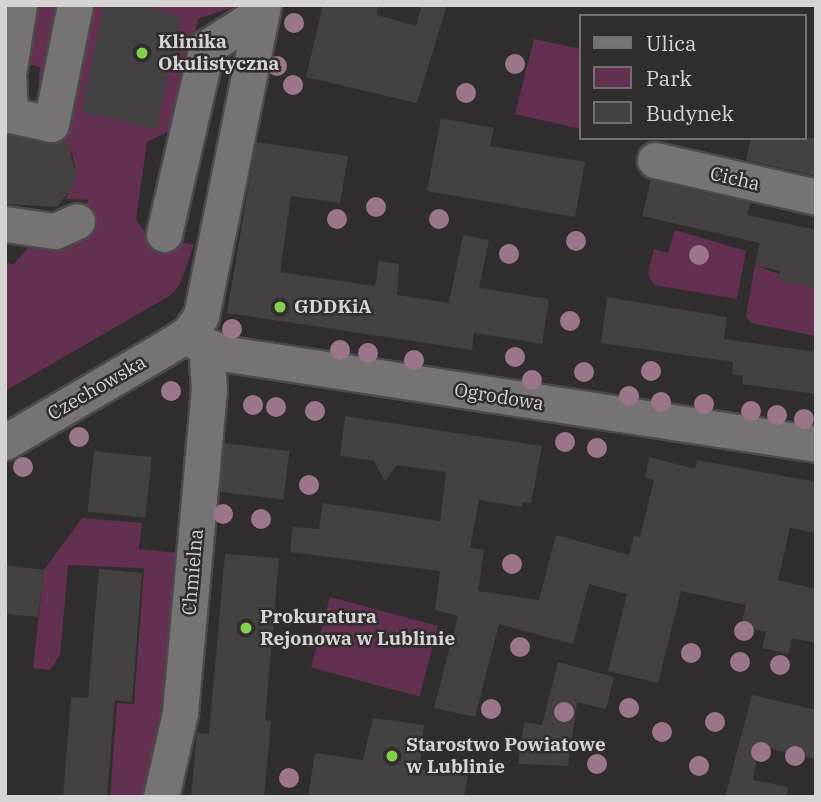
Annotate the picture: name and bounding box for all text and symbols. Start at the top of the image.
legend [580,14,807,140]
text: Ulica [646,29,697,57]
place label: Klinika Okulistyczna [158,31,279,75]
marker: Klinika Okulistyczna [132,43,152,63]
text: Park [646,64,692,92]
text: Budynek [646,99,734,127]
street label: Cicha [708,162,762,196]
place label: GDDKiA [294,296,372,318]
marker: GDDKiA [272,299,288,315]
street label: Czechowska [44,351,150,425]
street label: Ogrodowa [453,379,545,415]
street label: Chmielna [178,528,208,616]
place label: Prokuratura Rejonowa w Lublinie [260,606,455,650]
marker: Prokuratura Rejonowa w Lublinie [238,620,254,636]
place label: Starostwo Powiatowe w Lublinie [406,734,606,778]
marker: Starostwo Powiatowe w Lublinie [384,748,400,764]

